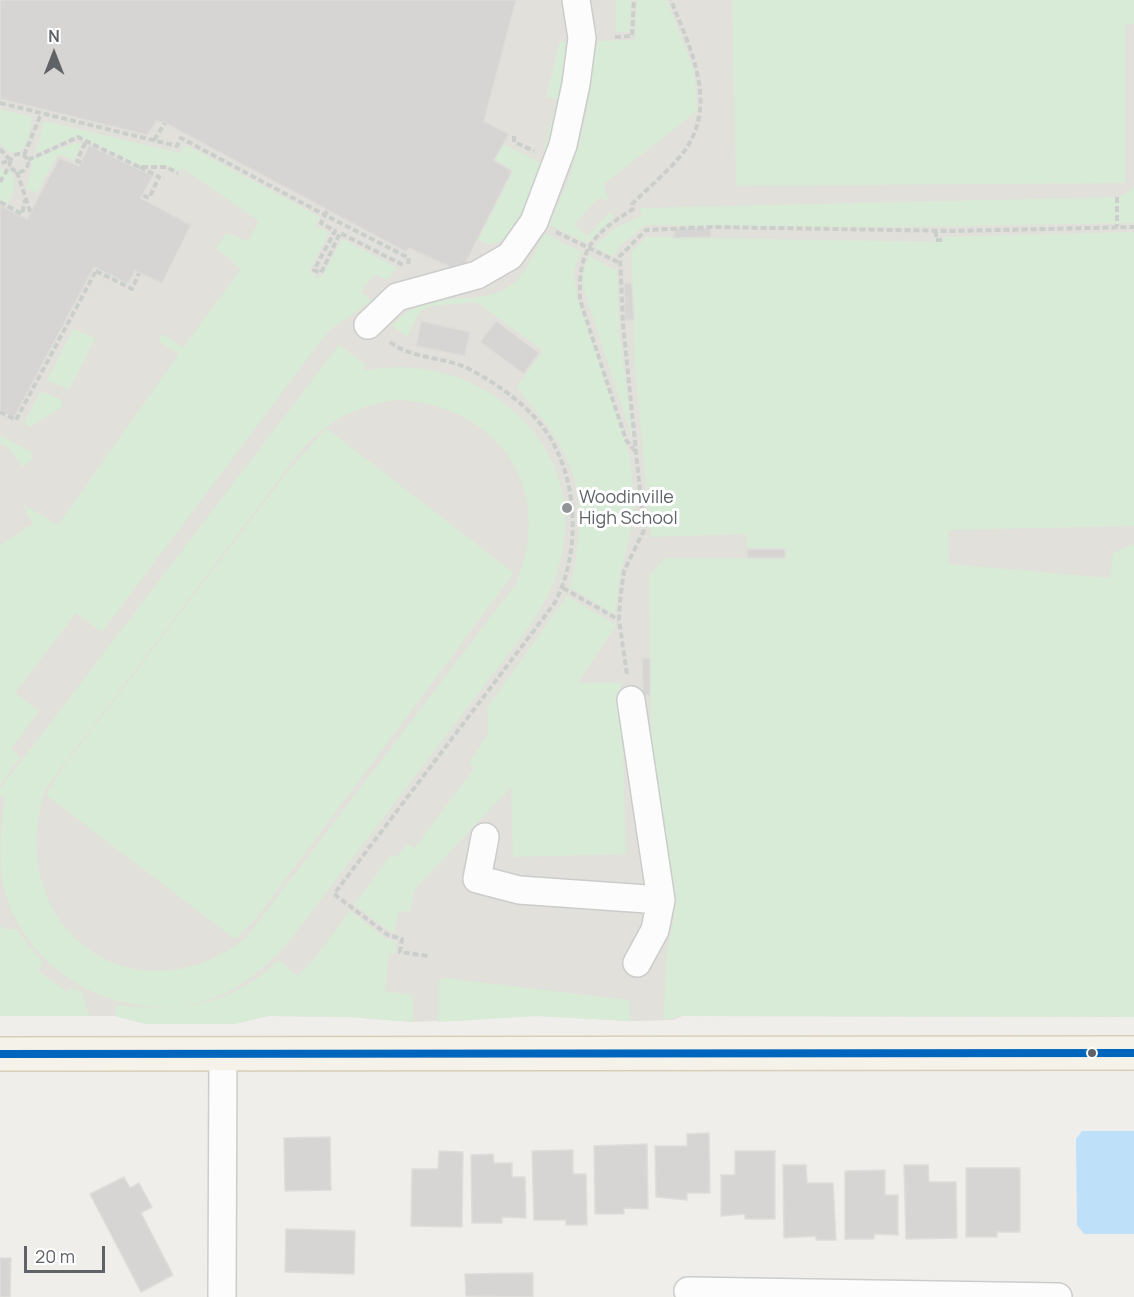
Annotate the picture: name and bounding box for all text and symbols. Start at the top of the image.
north arrow [24,24,84,84]
text: N [48,25,60,47]
place label: Woodinville High School [579,487,678,530]
marker: Woodinville High School [560,501,574,515]
unlabelled marker [1086,1047,1098,1059]
scale bar [27,1234,108,1272]
text: 20 m [35,1244,75,1268]

